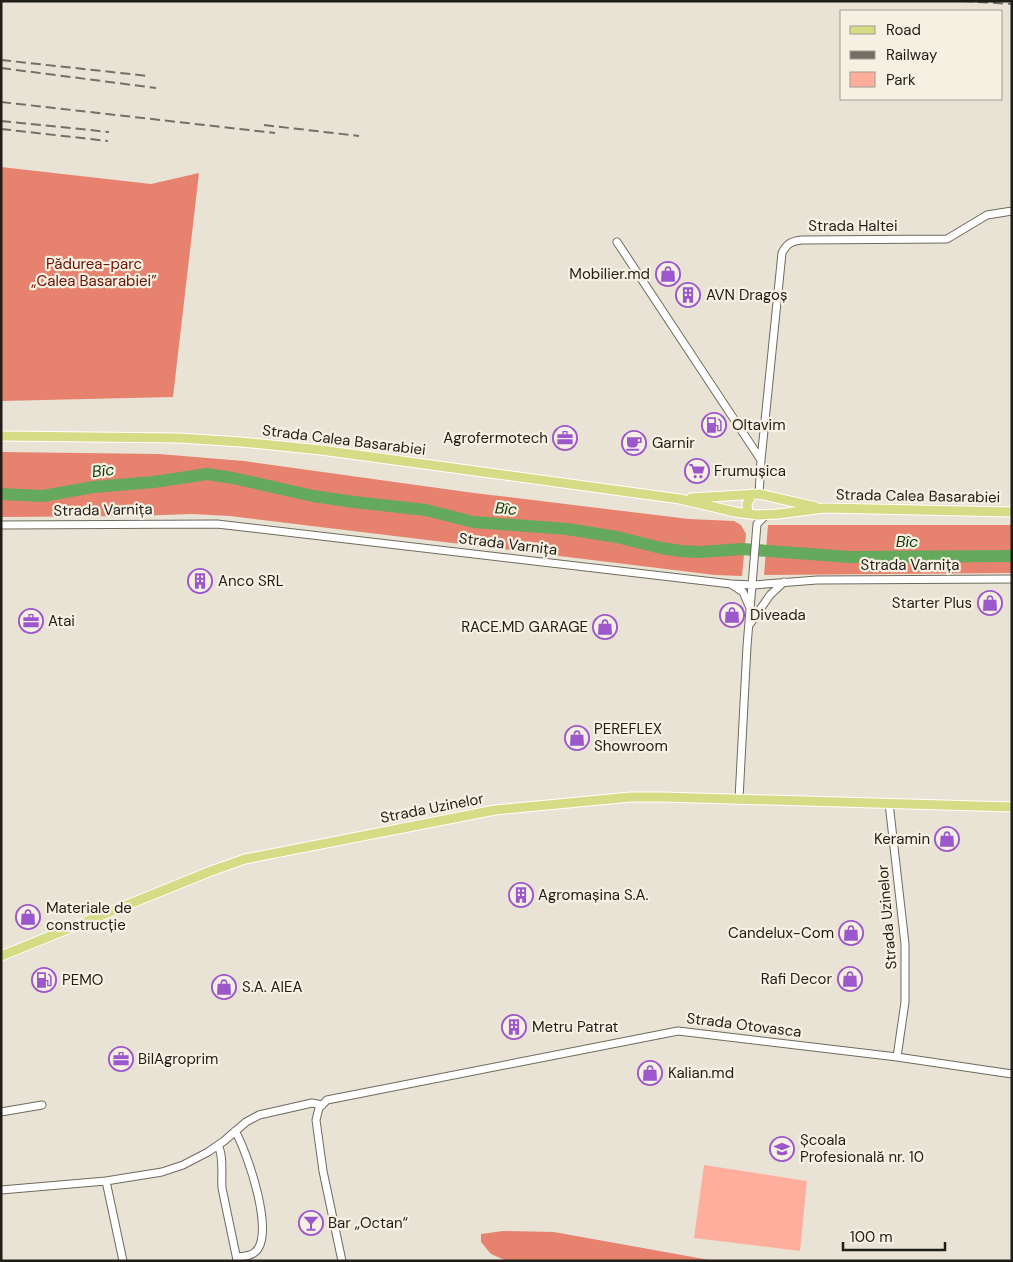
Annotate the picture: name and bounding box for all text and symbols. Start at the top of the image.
legend [840,10,1003,100]
text: Road [886,20,921,40]
text: Railway [886,45,938,65]
text: Park [886,70,916,90]
street label: Strada Haltei [808,216,898,236]
park label: Pădurea-parc „Calea Basarabiei” [31,254,157,291]
shop icon: Mobilier.md [655,261,681,287]
place label: Mobilier.md [569,264,650,284]
building icon: AVN Dragoș [675,282,701,308]
place label: AVN Dragoș [706,285,787,305]
fuel station icon: Oltavim [701,412,727,438]
place label: Oltavim [732,415,786,435]
street label: Strada Calea Basarabiei [261,420,427,460]
office icon: Agrofermotech [552,425,578,451]
place label: Agrofermotech [443,428,548,448]
cafe icon: Garnir [621,430,647,456]
place label: Garnir [652,433,695,453]
supermarket icon: Frumușica [684,458,710,484]
water label: Bîc [91,459,115,482]
place label: Frumușica [714,461,786,481]
street label: Strada Calea Basarabiei [836,485,1000,507]
water label: Bîc [494,497,518,520]
street label: Strada Varnița [53,499,153,521]
street label: Strada Varnița [458,528,558,560]
water label: Bîc [896,531,918,552]
street label: Strada Varnița [860,555,960,575]
building icon: Anco SRL [187,568,213,594]
place label: Anco SRL [218,571,284,591]
shop icon: Starter Plus [977,590,1003,616]
place label: Starter Plus [892,593,972,613]
shop icon: Diveada [719,602,745,628]
place label: Diveada [750,605,806,625]
office icon: Atai [18,608,44,634]
place label: Atai [48,611,75,631]
shop icon: RACE.MD GARAGE [592,614,618,640]
place label: RACE.MD GARAGE [461,617,588,637]
place label: PEREFLEX Showroom [594,719,668,756]
shop icon: PEREFLEX Showroom [564,725,590,751]
street label: Strada Uzinelor [379,788,486,828]
shop icon: Keramin [934,826,960,852]
place label: Keramin [874,829,930,849]
street label: Strada Uzinelor [872,863,902,970]
building icon: Agromașina S.A. [508,882,534,908]
place label: Agromașina S.A. [538,885,649,905]
place label: Materiale de construcție [46,898,132,935]
shop icon: Materiale de construcție [15,904,41,930]
shop icon: Candelux-Com [838,920,864,946]
place label: Candelux-Com [728,923,834,943]
shop icon: Rafi Decor [837,966,863,992]
fuel station icon: PEMO [31,967,57,993]
place label: Rafi Decor [761,969,832,989]
place label: PEMO [62,970,103,990]
shop icon: S.A. AIEA [211,974,237,1000]
place label: S.A. AIEA [242,977,303,997]
street label: Strada Otovasca [685,1008,803,1042]
building icon: Metru Patrat [501,1014,527,1040]
place label: Metru Patrat [532,1017,619,1037]
office icon: BilAgroprim [108,1046,134,1072]
place label: BilAgroprim [138,1049,218,1069]
shop icon: Kalian.md [637,1060,663,1086]
place label: Kalian.md [668,1063,734,1083]
place label: Școala Profesională nr. 10 [800,1130,924,1167]
school or university icon: Școala Profesională nr. 10 [769,1136,795,1162]
bar icon: Bar „Octan“ [298,1210,324,1236]
place label: Bar „Octan“ [328,1213,409,1233]
scale bar [843,1220,946,1252]
text: 100 m [850,1227,893,1247]

